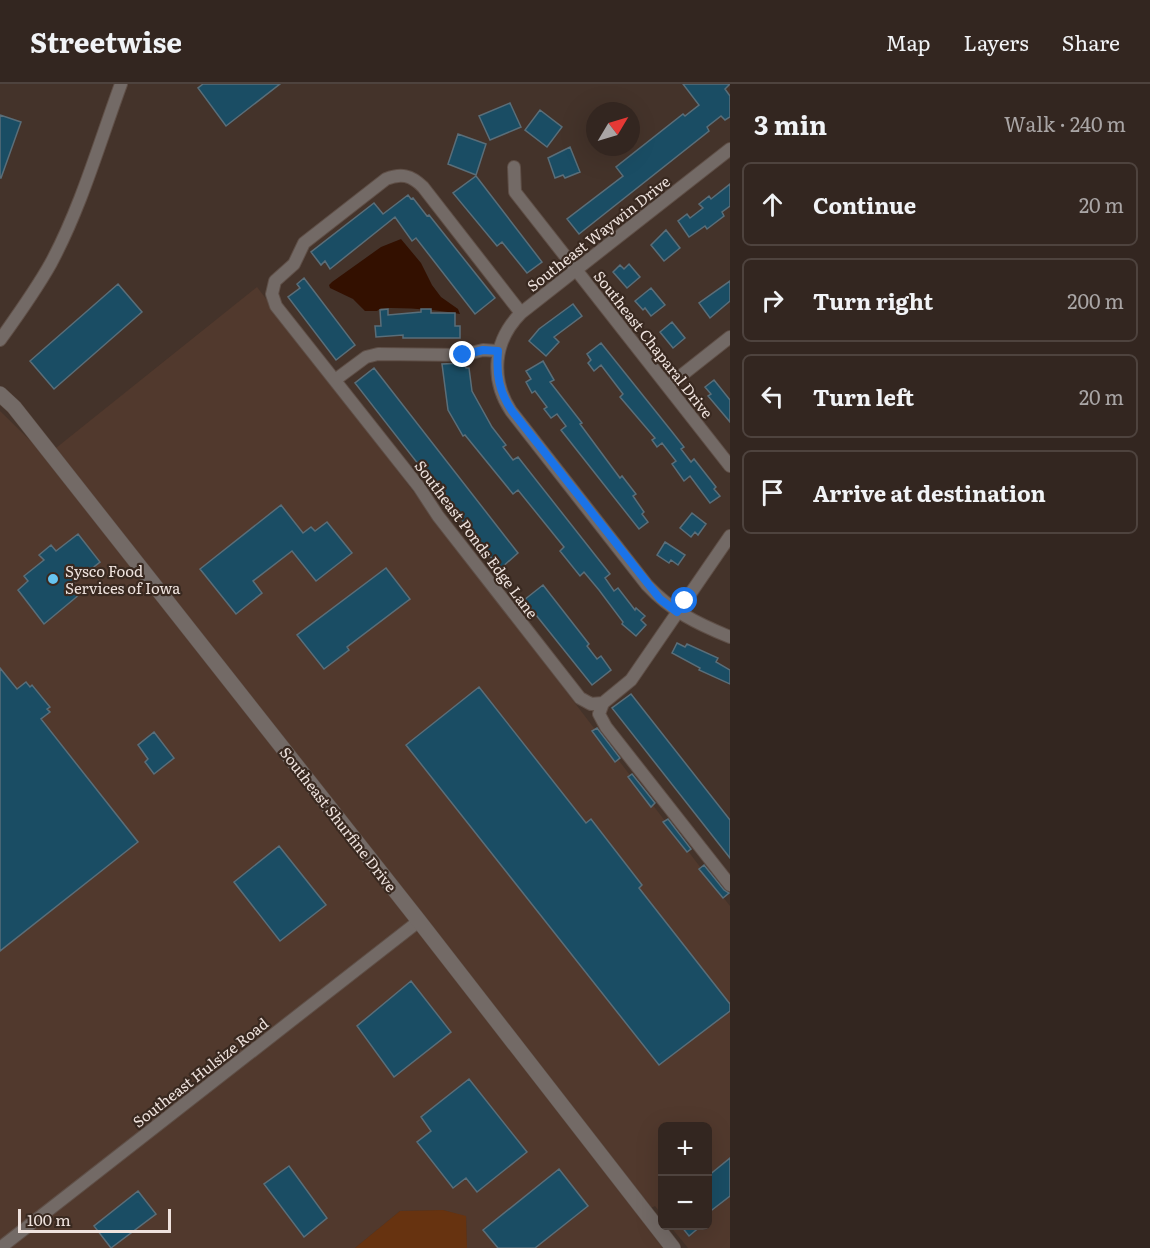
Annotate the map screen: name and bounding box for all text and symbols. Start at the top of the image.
text: Streetwise [30,20,182,62]
text: Map [886,26,931,57]
text: Layers [964,26,1029,57]
text: Share [1062,26,1120,57]
north arrow [586,102,640,156]
text: 3 min [754,104,827,143]
text: Walk · 240 m [1004,108,1126,138]
street label: Southeast Waywin Drive [521,170,675,296]
icon: ahead [756,188,789,221]
text: Continue [813,188,916,221]
text: 20 m [1079,189,1124,219]
street label: Southeast Chaparal Drive [589,265,719,423]
icon: right [756,284,789,317]
text: Turn right [813,284,933,317]
text: 200 m [1067,285,1124,315]
route end [449,341,475,367]
icon: left [756,380,789,413]
text: Turn left [813,380,914,413]
text: 20 m [1079,381,1124,411]
street label: Southeast Ponds Edge Lane [410,455,544,623]
icon: arrive [756,476,789,509]
text: Arrive at destination [813,476,1046,509]
place label: Sysco Food Services of Iowa [65,559,181,599]
marker: Sysco Food Services of Iowa [46,572,60,586]
route start [671,587,697,613]
street label: Southeast Shurfine Drive [275,742,403,897]
street label: Southeast Hulsize Road [127,1011,273,1133]
map controls [658,1122,712,1230]
button: + [658,1122,712,1176]
button: − [658,1176,712,1230]
scale bar [18,1206,171,1234]
text: 100 m [27,1207,71,1231]

